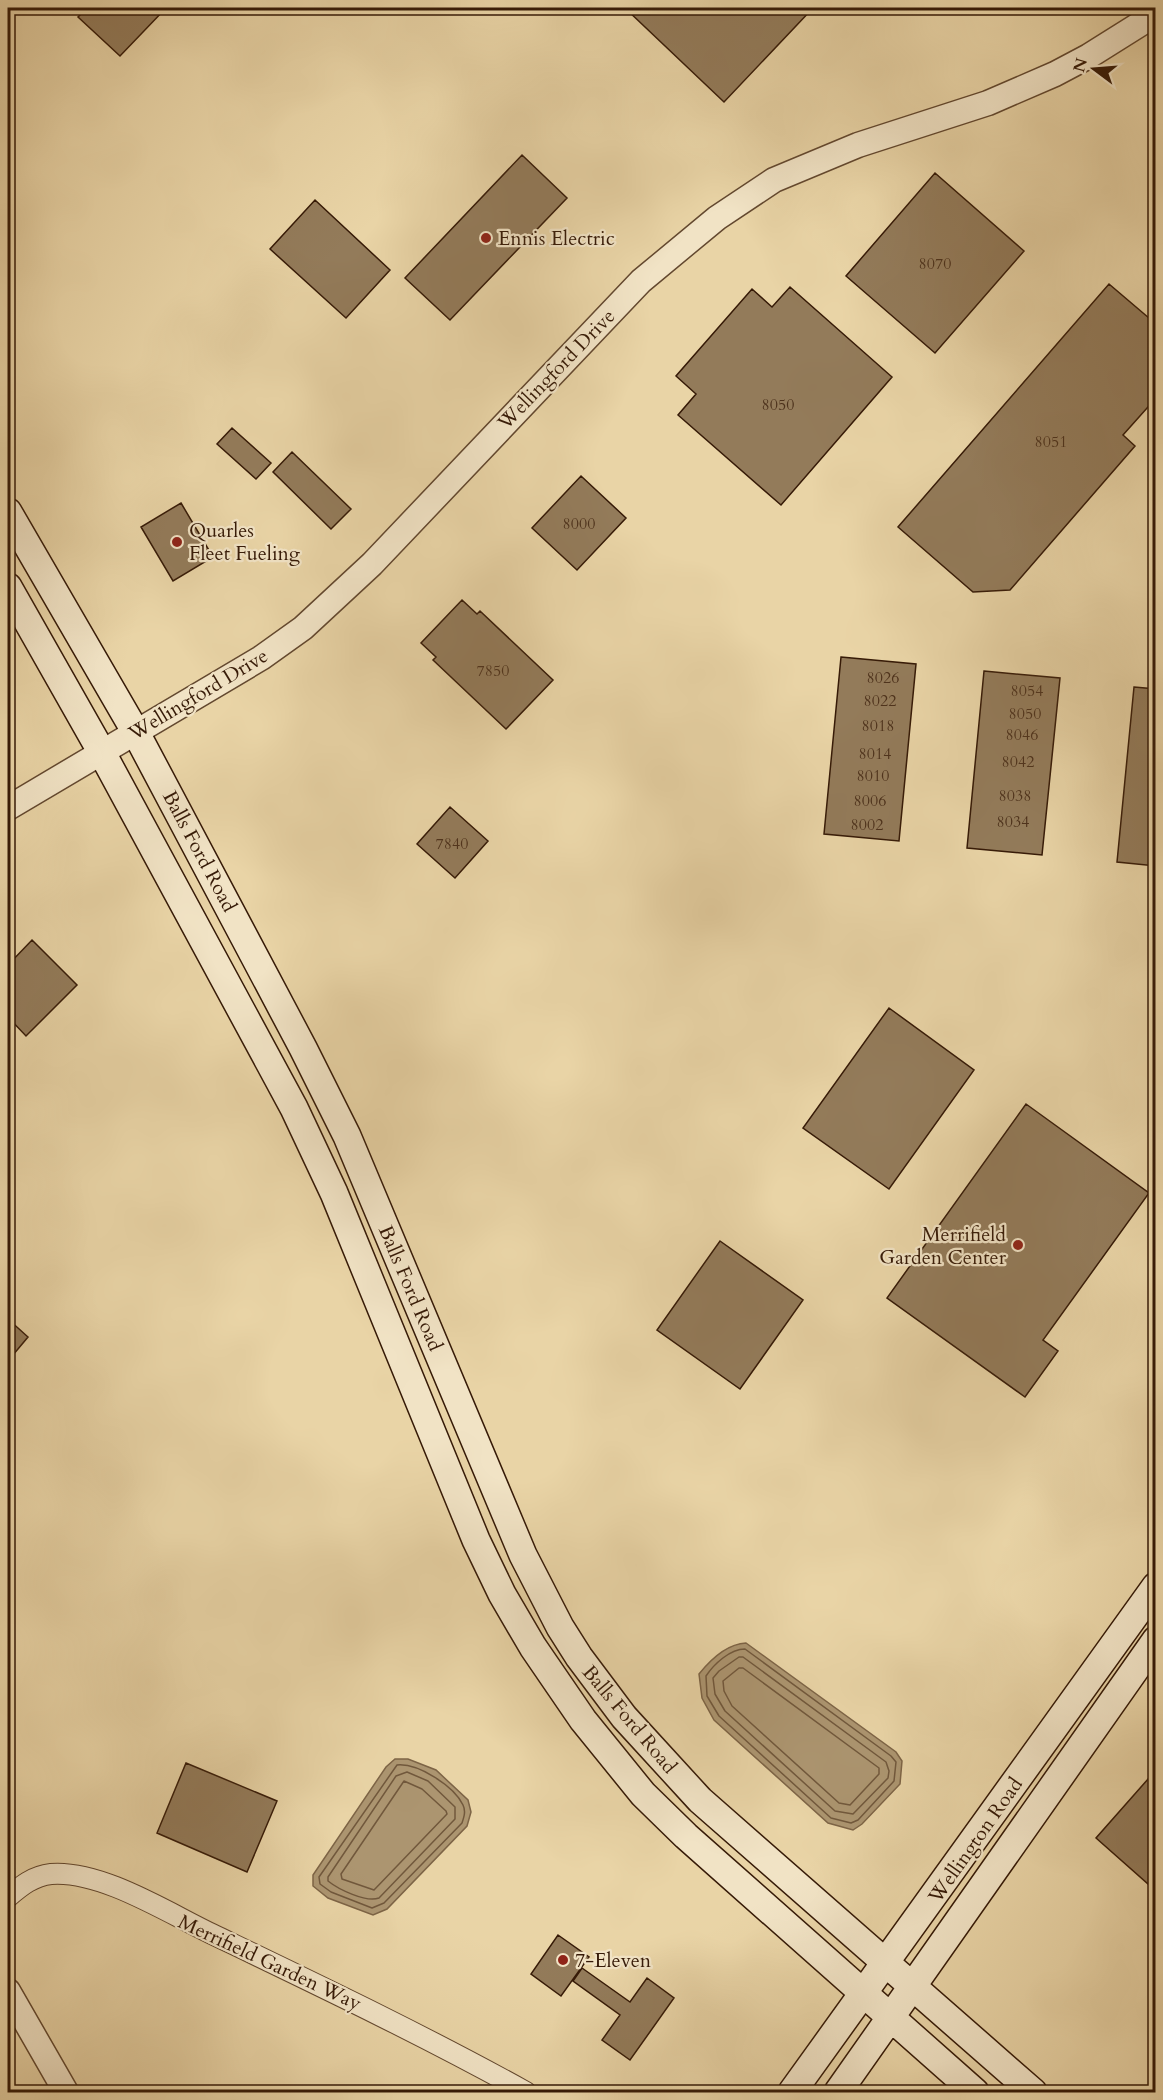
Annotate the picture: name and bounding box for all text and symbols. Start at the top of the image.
north arrow [1064,39,1124,99]
text: N [1068,55,1093,75]
place label: Ennis Electric [498,225,615,252]
marker: Ennis Electric [479,231,493,245]
house number: 8070 [919,253,951,275]
street label: Wellingford Drive [491,303,621,436]
house number: 8050 [762,394,794,416]
house number: 8051 [1035,431,1067,453]
house number: 8000 [563,513,595,535]
place label: Quarles Fleet Fueling [189,517,301,567]
marker: Quarles Fleet Fueling [170,535,184,549]
street label: Wellingford Drive [123,642,273,747]
house number: 7850 [477,660,509,682]
house number: 8026 [867,667,899,689]
house number: 8054 [1011,680,1043,702]
house number: 8022 [864,690,896,712]
house number: 8050 [1009,703,1041,725]
house number: 8018 [862,715,894,737]
house number: 8046 [1006,724,1038,746]
house number: 8014 [859,743,891,765]
house number: 8042 [1002,751,1034,773]
house number: 8010 [857,765,889,787]
house number: 8038 [999,785,1031,807]
street label: Balls Ford Road [156,786,243,917]
house number: 8006 [854,790,886,812]
house number: 8034 [997,811,1029,833]
house number: 8002 [851,814,883,836]
house number: 7840 [436,833,468,855]
street label: Balls Ford Road [372,1221,449,1355]
place label: Merrifield Garden Center [879,1221,1007,1271]
marker: Merrifield Garden Center [1011,1238,1025,1252]
street label: Balls Ford Road [576,1659,683,1780]
street label: Wellington Road [922,1772,1029,1909]
street label: Merrifield Garden Way [174,1908,366,2017]
place label: 7-Eleven [575,1947,652,1974]
marker: 7-Eleven [556,1953,570,1967]

